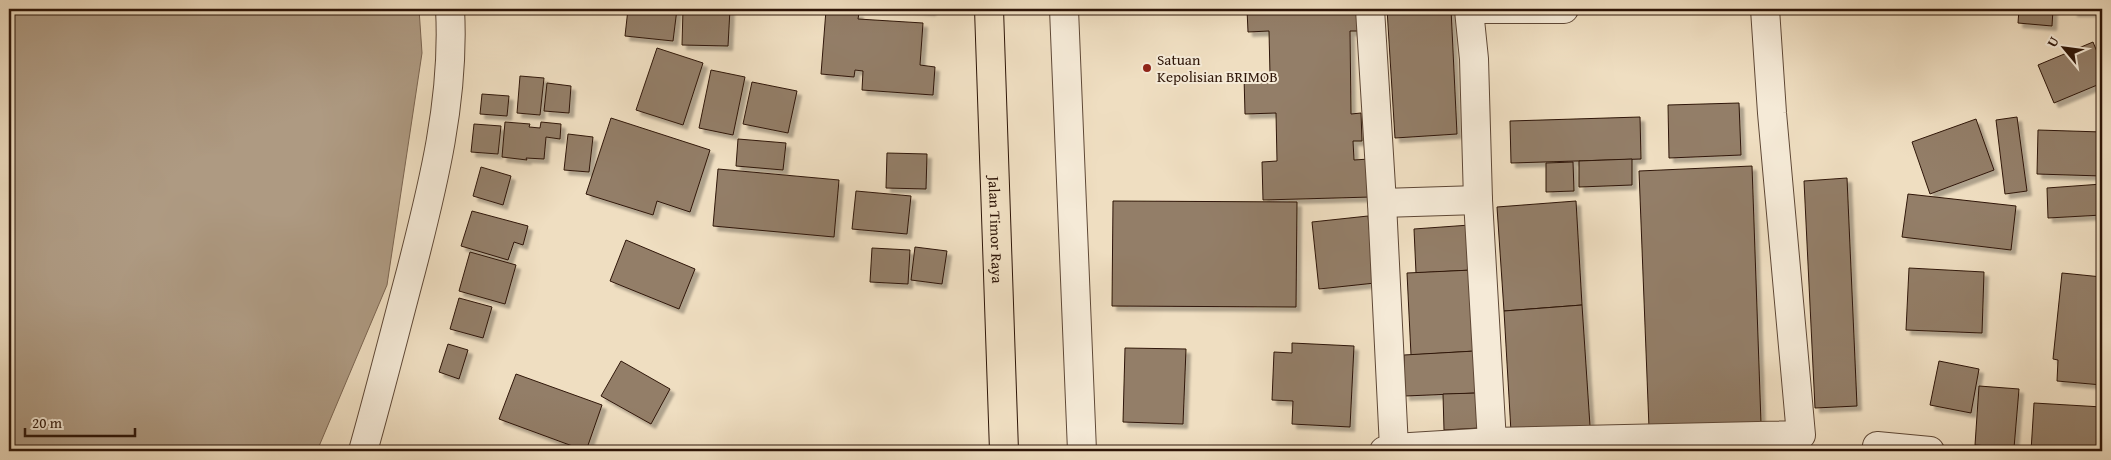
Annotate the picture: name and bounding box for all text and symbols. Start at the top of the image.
north arrow [2038,22,2088,72]
text: U [2042,32,2064,51]
place label: Satuan Kepolisian BRIMOB [1157,49,1278,87]
marker: Satuan Kepolisian BRIMOB [1141,62,1153,74]
street label: Jalan Timor Raya [984,174,1009,284]
scale bar [25,405,135,437]
text: 20 m [32,412,63,433]

